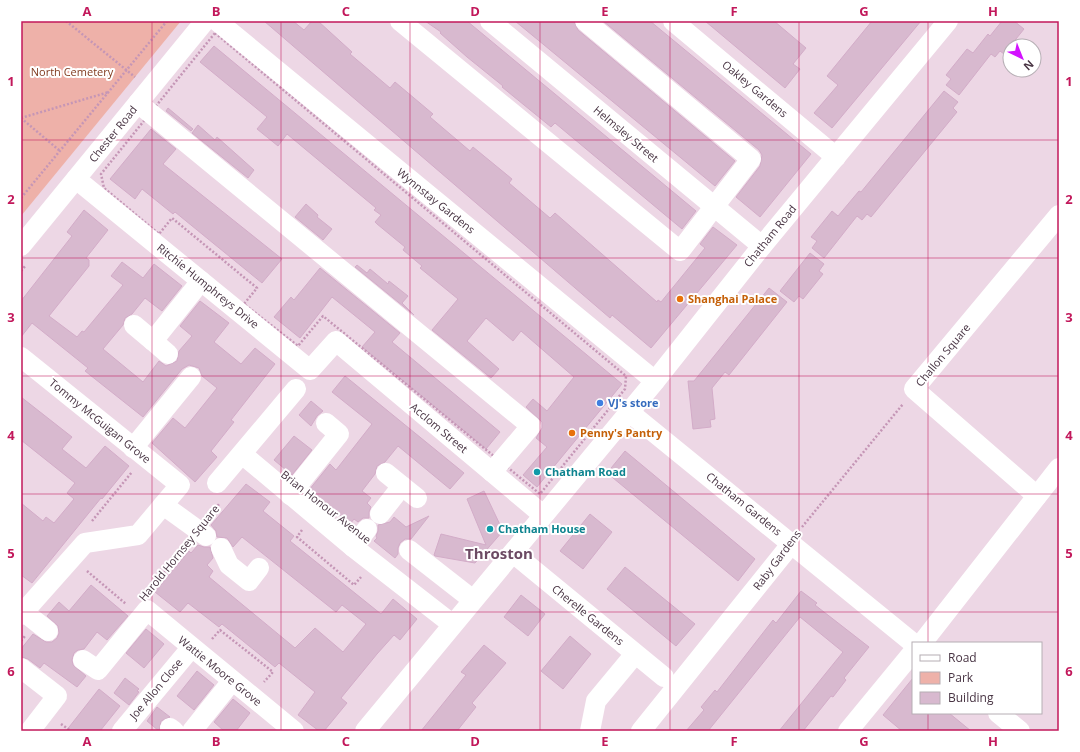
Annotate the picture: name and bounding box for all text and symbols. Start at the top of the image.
text: A [83,2,92,20]
text: B [212,2,221,20]
text: C [342,2,350,20]
text: D [470,2,480,20]
text: E [601,2,609,20]
text: F [730,2,738,20]
text: G [859,2,869,20]
text: H [988,2,998,20]
north arrow [1002,38,1042,78]
street label: Oakley Gardens [719,57,791,120]
text: N [1021,57,1038,74]
park label: North Cemetery [31,64,114,79]
text: 1 [7,72,15,90]
text: 1 [1065,72,1073,90]
street label: Chester Road [85,102,140,165]
street label: Helmsley Street [591,102,662,165]
street label: Wynnstay Gardens [394,164,478,237]
text: 2 [7,190,15,208]
text: 2 [1065,190,1073,208]
street label: Chatham Road [740,201,799,270]
street label: Ritchie Humphreys Drive [154,240,262,331]
place label: Shanghai Palace [688,291,778,306]
marker: Shanghai Palace [675,294,685,304]
text: 3 [7,308,15,326]
text: 3 [1065,308,1073,326]
street label: Challon Square [912,320,973,389]
street label: Tommy McGuigan Grove [46,375,154,466]
place label: VJ's store [608,395,659,410]
marker: VJ's store [595,398,605,408]
street label: Acclom Street [407,399,471,456]
place label: Penny's Pantry [580,425,663,440]
text: 4 [7,426,15,444]
text: 4 [1065,426,1073,444]
marker: Penny's Pantry [567,428,577,438]
place label: Chatham Road [545,464,626,479]
street label: Brian Honour Avenue [278,467,374,547]
marker: Chatham Road [532,467,542,477]
street label: Chatham Gardens [703,468,785,539]
street label: Harold Hornsey Square [135,501,222,604]
place label: Chatham House [498,521,586,536]
marker: Chatham House [485,524,495,534]
street label: Raby Gardens [749,527,804,593]
district label: Throston [465,543,533,563]
text: 5 [7,544,15,562]
text: 5 [1065,544,1073,562]
street label: Cherelle Gardens [549,581,627,648]
street label: Wattie Moore Grove [175,632,265,709]
legend [912,642,1042,714]
text: Road [948,649,977,666]
street label: Joe Allon Close [125,655,185,723]
text: 6 [7,662,15,680]
text: 6 [1065,662,1073,680]
text: Park [948,669,974,686]
text: Building [948,689,994,706]
text: A [83,732,92,750]
text: B [212,732,221,750]
text: C [342,732,350,750]
text: D [470,732,480,750]
text: E [601,732,609,750]
text: F [730,732,738,750]
text: G [859,732,869,750]
text: H [988,732,998,750]

